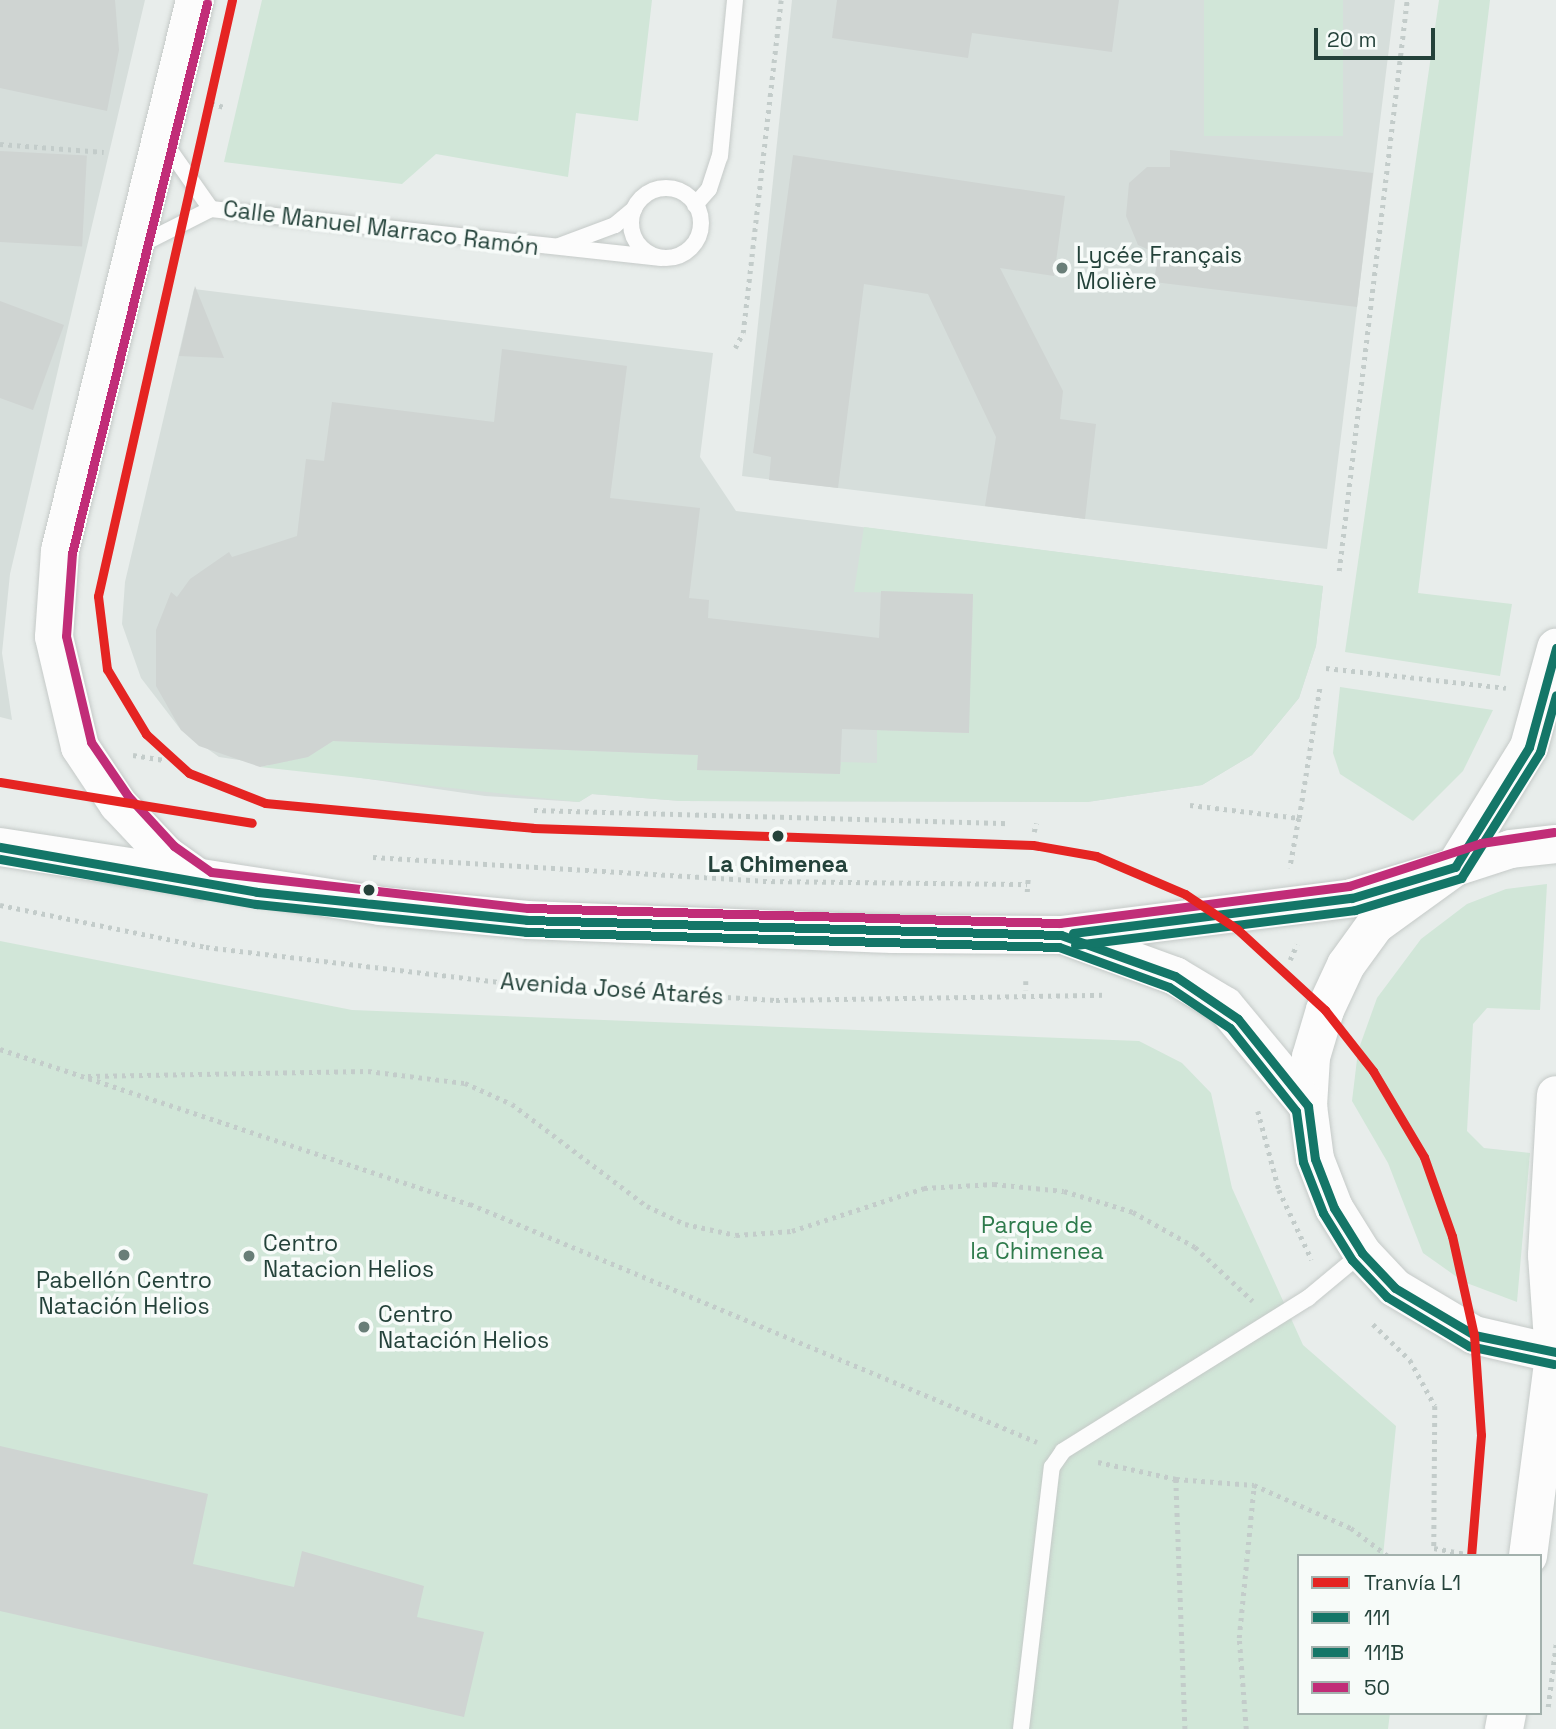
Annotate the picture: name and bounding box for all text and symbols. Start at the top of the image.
scale bar [1318,14,1439,58]
text: 20 m [1327,26,1377,53]
street label: Calle Manuel Marraco Ramón [222,195,540,261]
place label: Lycée Français Molière [1076,241,1242,295]
marker: Lycée Français Molière [1054,260,1070,276]
marker: La Chimenea [767,825,789,847]
place label: La Chimenea [708,850,848,878]
unlabelled marker [362,883,376,897]
street label: Avenida José Atarés [499,967,725,1011]
park label: Parque de la Chimenea [970,1211,1104,1265]
place label: Centro Natacion Helios [263,1229,434,1283]
marker: Pabellón Centro Natación Helios [116,1247,132,1263]
marker: Centro Natacion Helios [241,1248,257,1264]
place label: Pabellón Centro Natación Helios [36,1266,212,1320]
place label: Centro Natación Helios [378,1300,549,1354]
marker: Centro Natación Helios [356,1319,372,1335]
legend [1297,1554,1542,1715]
text: Tranvía L1 [1364,1569,1461,1596]
text: 111 [1364,1604,1390,1631]
text: 111B [1364,1639,1404,1666]
text: 50 [1364,1674,1390,1701]

